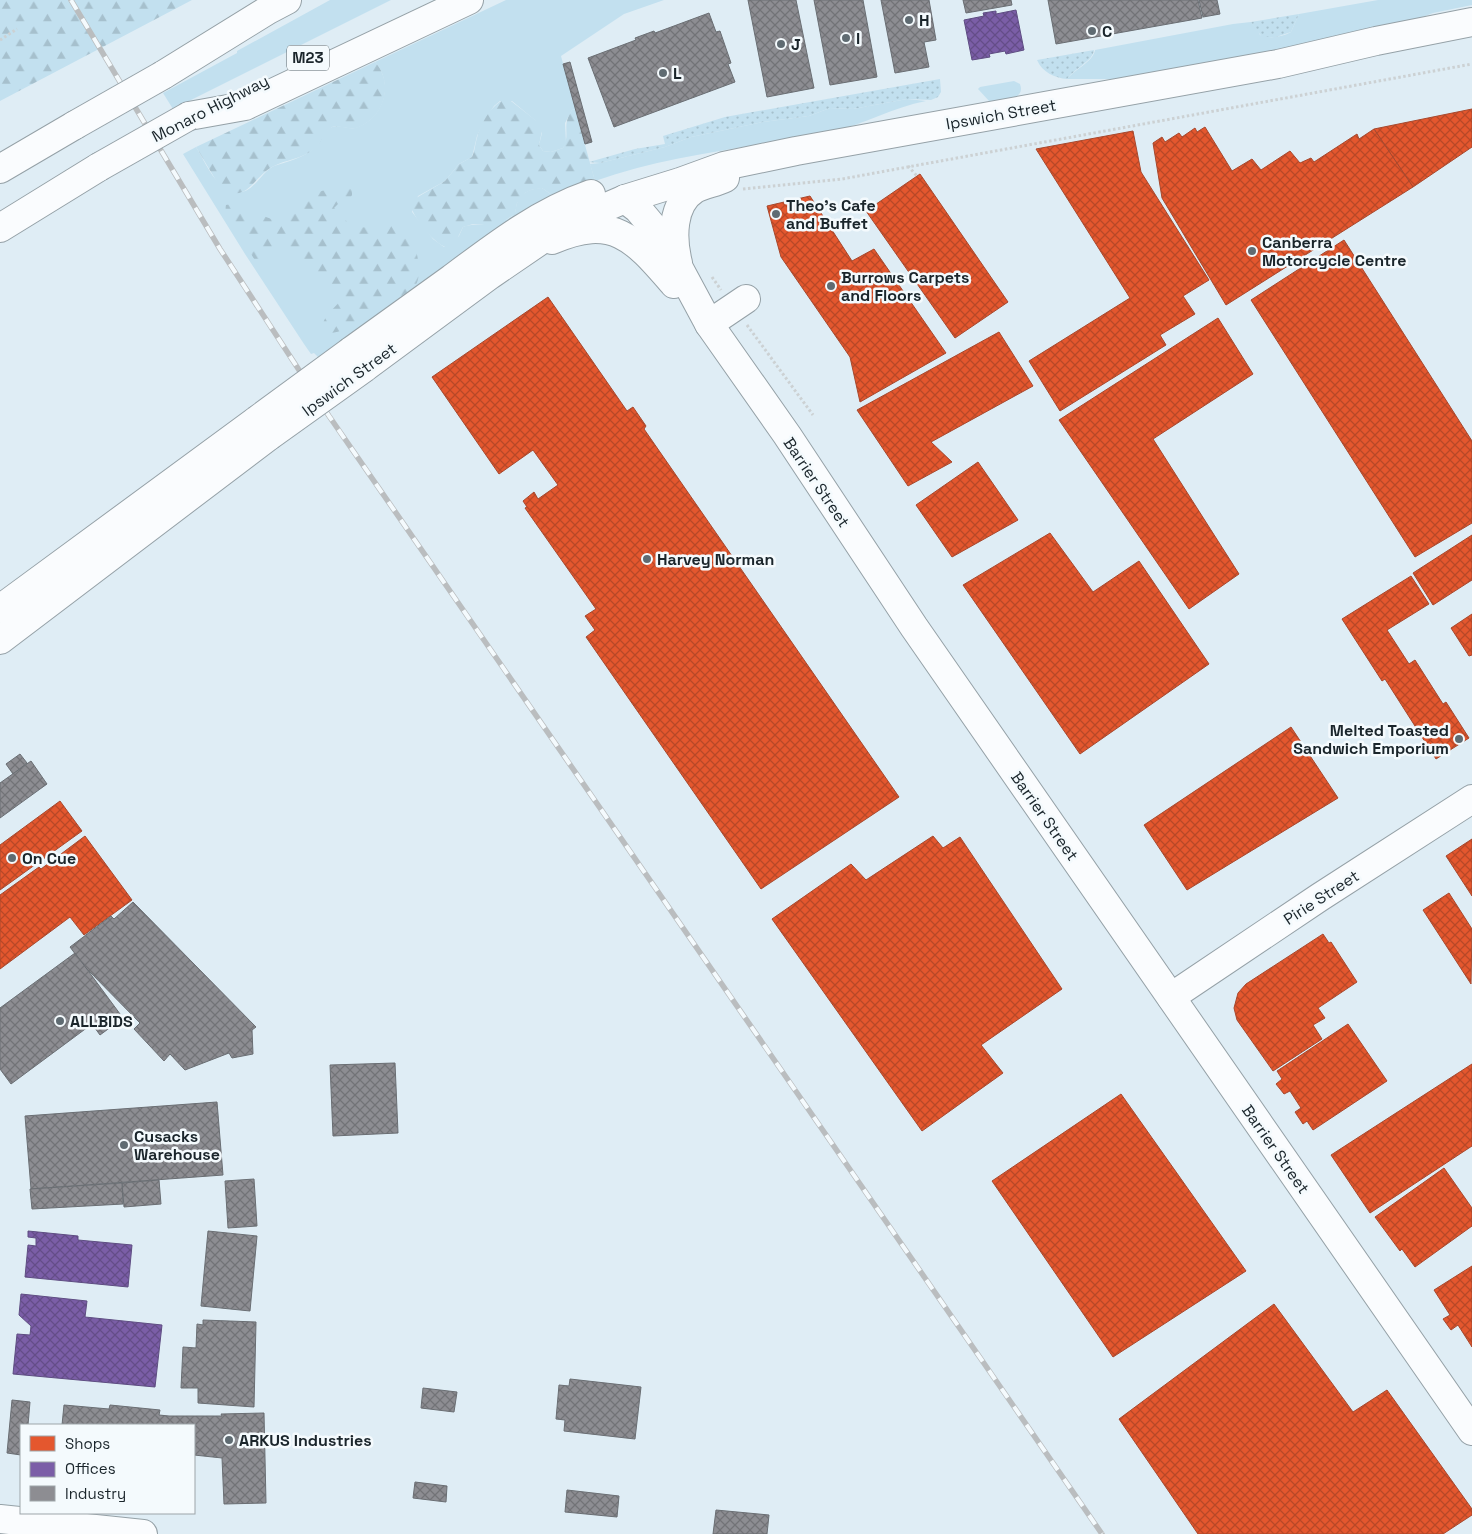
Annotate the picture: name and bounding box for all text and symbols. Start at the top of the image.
place label: H [919,10,930,31]
marker: H [903,14,915,26]
place label: C [1102,21,1112,42]
marker: C [1086,25,1098,37]
place label: I [856,28,860,49]
marker: I [840,32,852,44]
place label: J [791,34,801,55]
marker: J [775,38,787,50]
road number: M23 [287,46,329,70]
place label: L [673,63,682,84]
marker: L [657,67,669,79]
street label: Monaro Highway [148,70,272,147]
street label: Ipswich Street [944,94,1058,135]
place label: Theo's Cafe and Buffet [786,195,876,234]
marker: Theo's Cafe and Buffet [770,208,782,220]
place label: Canberra Motorcycle Centre [1262,232,1406,271]
marker: Canberra Motorcycle Centre [1246,245,1258,257]
place label: Burrows Carpets and Floors [841,267,969,306]
marker: Burrows Carpets and Floors [825,280,837,292]
street label: Ipswich Street [298,338,401,421]
street label: Barrier Street [779,433,854,531]
place label: Harvey Norman [657,549,774,570]
marker: Harvey Norman [641,553,653,565]
place label: Melted Toasted Sandwich Emporium [1293,720,1449,759]
marker: Melted Toasted Sandwich Emporium [1453,733,1465,745]
street label: Barrier Street [1006,768,1083,865]
place label: On Cue [22,848,76,869]
marker: On Cue [6,852,18,864]
street label: Pirie Street [1280,865,1363,930]
place label: ALLBIDS [70,1011,133,1032]
marker: ALLBIDS [54,1015,66,1027]
street label: Barrier Street [1237,1101,1314,1198]
place label: Cusacks Warehouse [134,1126,220,1165]
marker: Cusacks Warehouse [118,1139,130,1151]
legend [20,1424,195,1514]
place label: ARKUS Industries [239,1430,372,1451]
text: Shops [65,1434,110,1453]
marker: ARKUS Industries [223,1434,235,1446]
text: Offices [65,1459,116,1478]
text: Industry [65,1484,126,1503]

